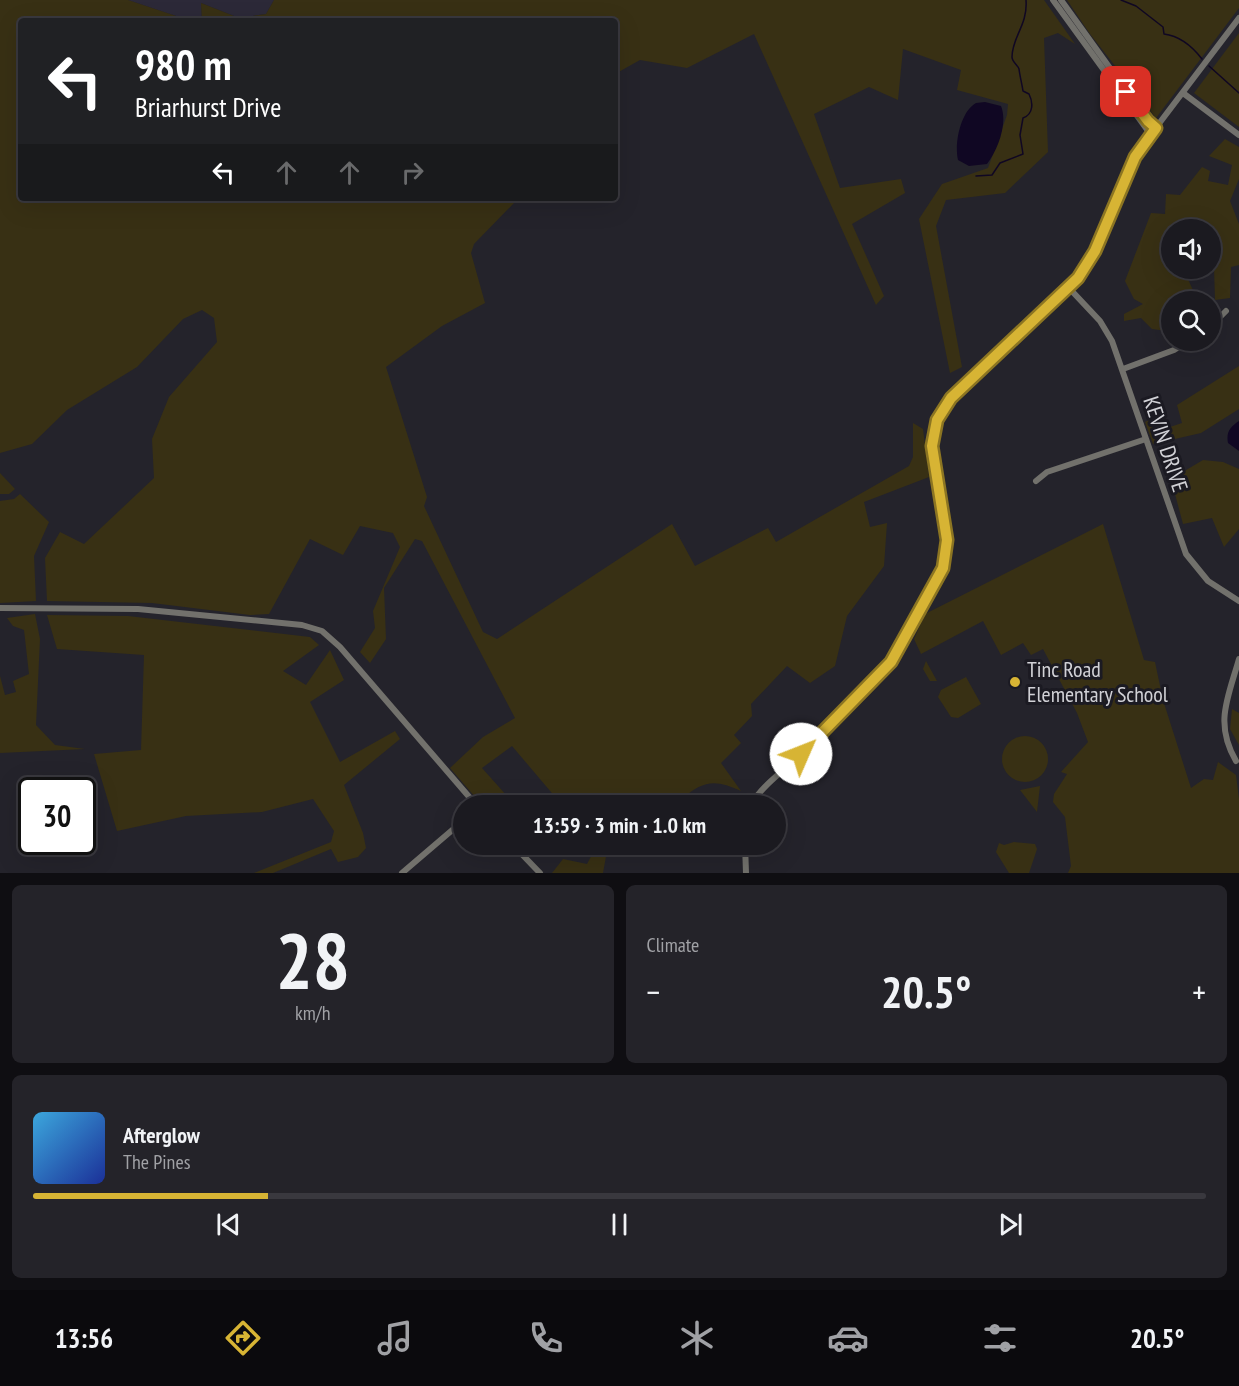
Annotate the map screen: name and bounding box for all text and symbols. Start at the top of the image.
text: 980 m [135,37,232,92]
icon: left [36,42,114,120]
pin [1100,66,1151,117]
icon: arrive [1109,75,1142,108]
text: Briarhurst Drive [135,90,282,124]
icon: left [207,156,240,189]
icon: ahead [270,156,303,189]
icon: ahead [333,156,366,189]
icon: right [396,156,429,189]
map controls [1161,219,1221,351]
button: sound [1161,219,1221,279]
button: search [1161,291,1221,351]
street label: KEVIN DRIVE [1137,393,1195,495]
place label: Tinc Road Elementary School [1027,655,1169,708]
marker: Tinc Road Elementary School [1008,675,1022,689]
position arrow [769,722,833,786]
speed limit sign: 30 [18,777,96,855]
text: 13:59 · 3 min · 1.0 km [533,811,706,839]
text: 28 [275,910,350,1011]
text: Climate [647,932,699,958]
text: 20.5° [881,962,971,1020]
text: − [647,970,660,1013]
text: + [1192,970,1206,1013]
text: km/h [295,1000,330,1026]
text: Afterglow [123,1121,200,1149]
text: The Pines [123,1149,190,1175]
icon: previous [212,1208,245,1241]
icon: pause [603,1208,636,1241]
icon: next [994,1208,1027,1241]
icon: directions [222,1317,264,1359]
icon: music [374,1317,416,1359]
icon: phone [525,1317,567,1359]
icon: climate [676,1317,718,1359]
icon: car [827,1317,869,1359]
icon: filters [979,1317,1021,1359]
text: 13:56 [55,1321,113,1355]
text: 20.5° [1130,1321,1184,1355]

